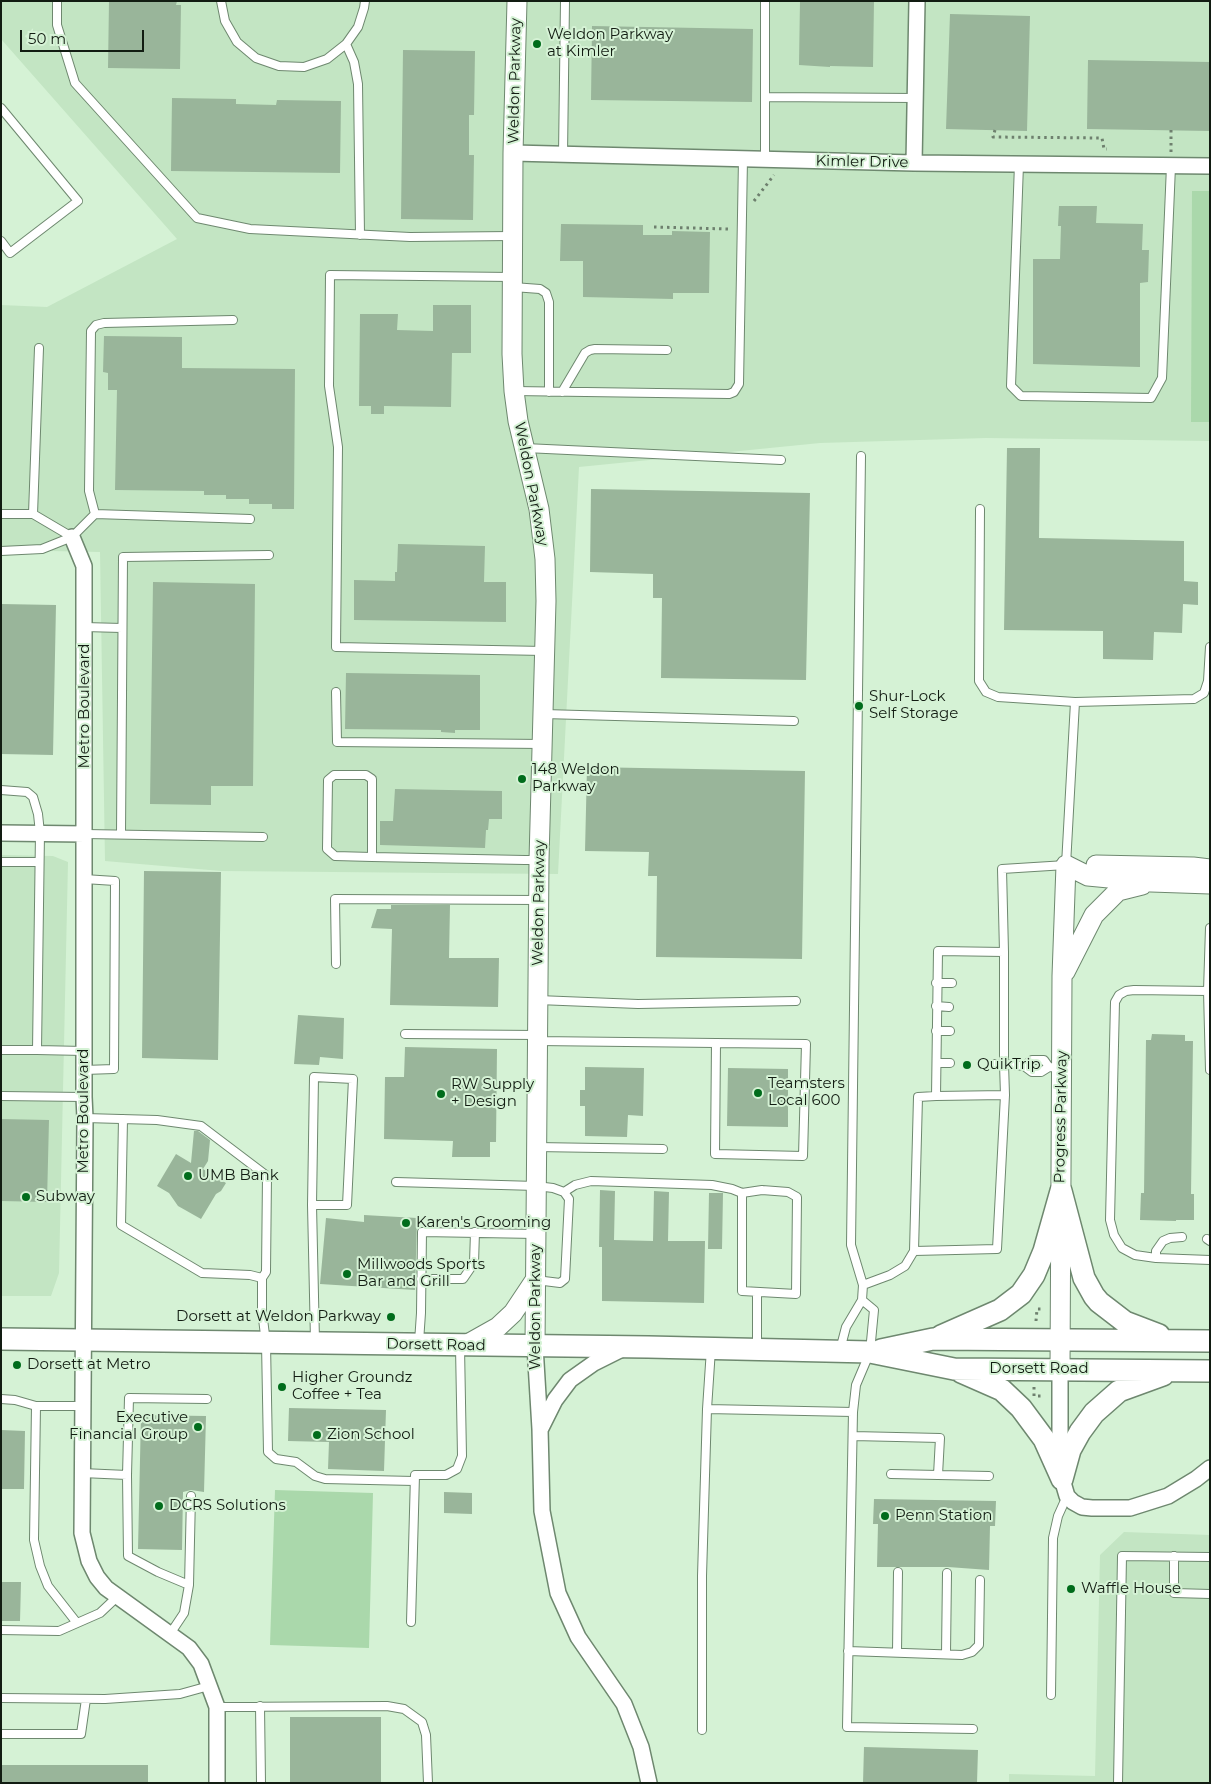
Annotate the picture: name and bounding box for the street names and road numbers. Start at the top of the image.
street label: Weldon Parkway [505,18,525,144]
street label: Kimler Drive [815,152,909,172]
street label: Weldon Parkway [510,420,552,548]
street label: Metro Boulevard [76,643,94,769]
street label: Weldon Parkway [529,840,549,966]
street label: Metro Boulevard [75,1048,93,1174]
street label: Progress Parkway [1051,1050,1071,1184]
street label: Weldon Parkway [527,1244,545,1370]
street label: Dorsett Road [386,1335,486,1355]
street label: Dorsett Road [989,1360,1089,1378]

